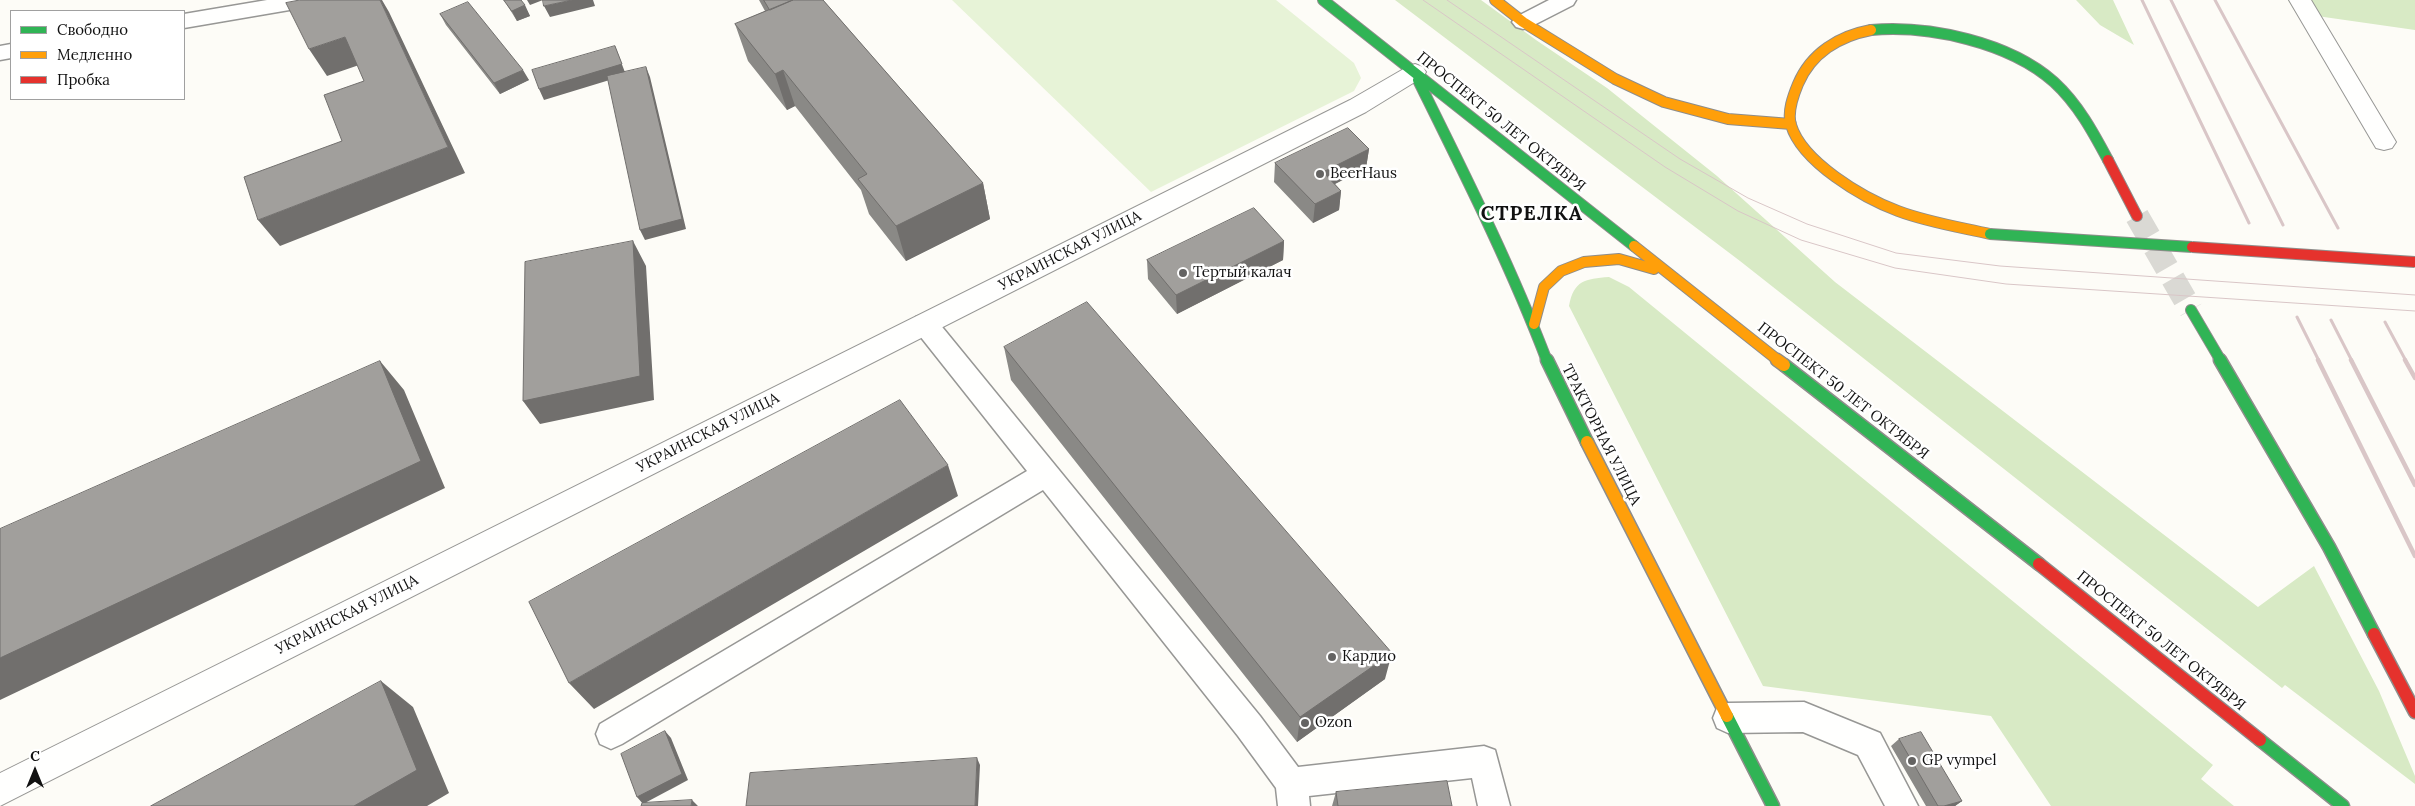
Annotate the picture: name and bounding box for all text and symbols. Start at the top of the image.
legend [10,10,185,100]
text: Свободно [57,20,128,39]
text: Медленно [57,45,132,64]
street label: ПРОСПЕКТ 50 ЛЕТ ОКТЯБРЯ [1413,48,1589,196]
text: Пробка [57,70,110,89]
place label: BeerHaus [1330,165,1397,183]
marker: BeerHaus [1314,168,1326,180]
district label: СТРЕЛКА [1480,202,1584,226]
street label: УКРАИНСКАЯ УЛИЦА [996,207,1144,295]
place label: Тертый калач [1193,264,1292,282]
marker: Тертый калач [1177,267,1189,279]
street label: ПРОСПЕКТ 50 ЛЕТ ОКТЯБРЯ [1754,319,1932,463]
street label: ТРАКТОРНАЯ УЛИЦА [1558,362,1644,508]
street label: УКРАИНСКАЯ УЛИЦА [634,389,782,477]
street label: ПРОСПЕКТ 50 ЛЕТ ОКТЯБРЯ [2073,567,2249,715]
street label: УКРАИНСКАЯ УЛИЦА [273,571,421,659]
place label: Кардио [1342,648,1396,666]
marker: Кардио [1326,651,1338,663]
place label: Ozon [1315,714,1352,732]
marker: Ozon [1299,717,1311,729]
north arrow [10,746,60,796]
text: С [30,747,40,765]
place label: GP vympel [1922,752,1997,770]
marker: GP vympel [1906,755,1918,767]

